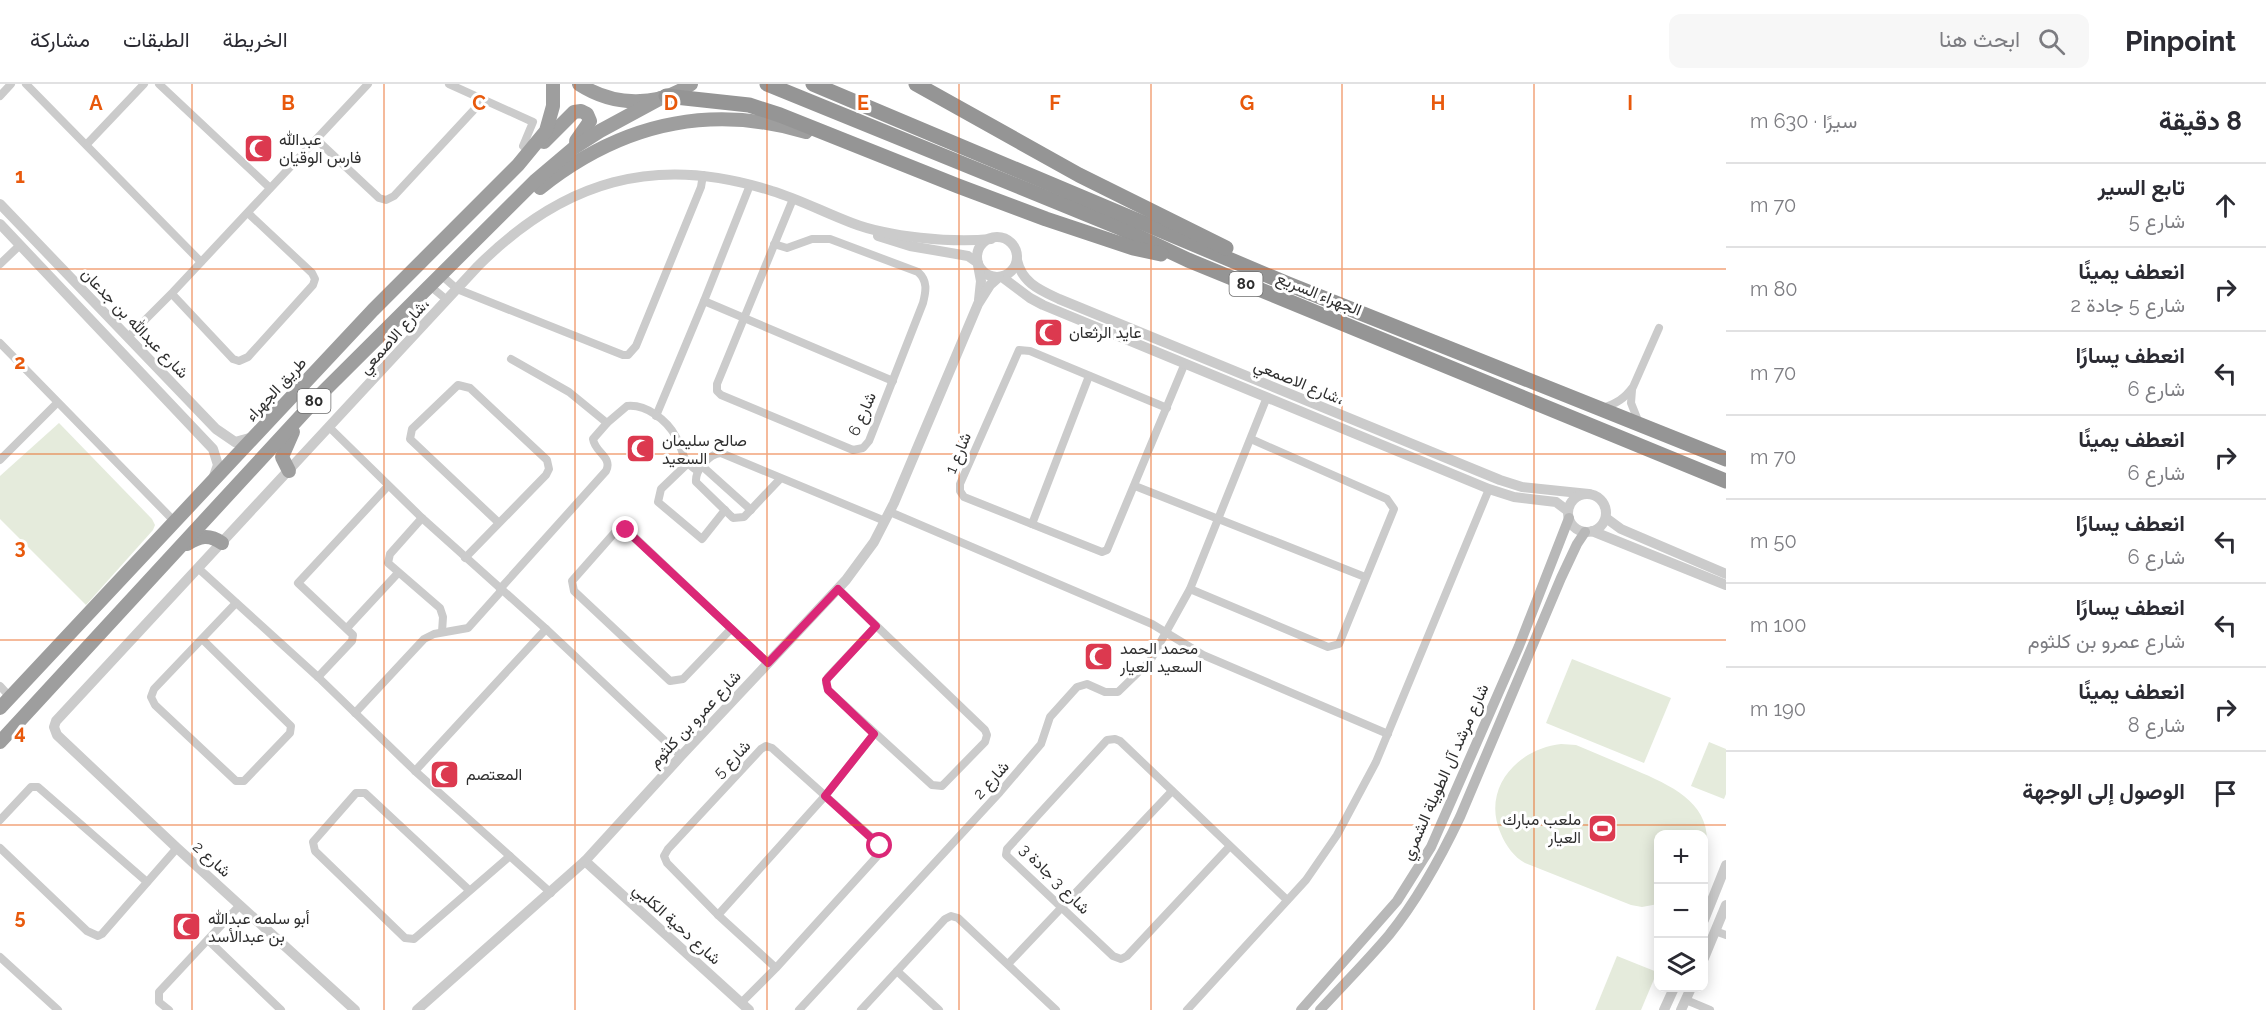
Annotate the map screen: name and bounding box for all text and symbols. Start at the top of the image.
search box [1669,14,2089,68]
icon: search [2035,25,2068,58]
text: Pinpoint [2125,25,2236,58]
text: ابحث هنا [1939,26,2020,52]
text: مشاركة [30,27,90,52]
text: الطبقات [123,27,190,52]
text: الخريطة [223,27,288,52]
text: A [89,91,103,115]
text: B [281,91,295,115]
text: C [472,91,486,115]
text: D [664,91,678,115]
text: E [857,91,869,115]
text: F [1049,91,1061,115]
text: G [1240,91,1254,115]
text: H [1431,91,1445,115]
text: I [1627,91,1633,115]
text: 8 دقيقة [2159,106,2242,136]
text: سيرًا · 630 m [1750,109,1857,133]
place label: عبدالله فارس الوقيان [279,130,361,168]
mosque icon: عبدالله فارس الوقيان [242,132,274,164]
text: 1 [15,164,25,188]
text: تابع السير [2098,174,2185,200]
icon: ahead [2209,189,2242,222]
text: 70 m [1750,193,1796,217]
text: شارع 5 [2129,209,2185,233]
text: انعطف يمينًا [2078,258,2185,284]
street label: شارع عبدالله بن جدعان [76,264,192,383]
street label: الجهراء السريع [1273,268,1364,322]
road number: 80 [1230,272,1262,296]
icon: right [2209,273,2242,306]
text: 80 m [1750,277,1798,301]
text: شارع 5 جادة 2 [2071,293,2185,317]
street label: شارع الاصمعي، [355,294,436,381]
mosque icon: عايد الرثعان [1032,316,1064,348]
place label: عايد الرثعان [1069,323,1142,343]
text: انعطف يسارًا [2076,342,2185,368]
text: 2 [14,350,26,374]
street label: طريق الجهراء [242,353,311,426]
street label: شارع الاصمعي، [1250,355,1347,412]
icon: left [2209,357,2242,390]
text: 70 m [1750,361,1796,385]
text: شارع 6 [2128,377,2185,401]
road number: 80 [298,389,330,413]
street label: شارع 6 [844,389,882,440]
text: انعطف يمينًا [2078,426,2185,452]
street label: شارع 1 [941,429,977,477]
place label: صالح سليمان السعيد [662,431,747,468]
mosque icon: صالح سليمان السعيد [625,433,657,465]
icon: right [2209,441,2242,474]
text: 70 m [1750,445,1796,469]
text: شارع 6 [2128,461,2185,485]
text: انعطف يسارًا [2076,510,2185,536]
route end [612,516,638,542]
icon: left [2209,525,2242,558]
text: 50 m [1750,529,1797,553]
text: 3 [14,535,26,559]
text: شارع 6 [2128,545,2185,569]
text: انعطف يسارًا [2076,594,2185,620]
icon: left [2209,609,2242,642]
text: 100 m [1750,613,1807,637]
text: شارع عمرو بن كلثوم [2028,629,2185,653]
place label: محمد الحمد السعيد العيار [1119,639,1202,677]
mosque icon: محمد الحمد السعيد العيار [1083,641,1115,673]
street label: شارع عمرو بن كلثوم [645,667,746,773]
text: انعطف يمينًا [2078,678,2185,704]
street label: شارع مرشد آل الطويلة الشمري [1397,681,1496,865]
icon: right [2209,693,2242,726]
text: 190 m [1750,697,1806,721]
text: شارع 8 [2128,713,2185,737]
text: 4 [14,720,26,744]
street label: شارع 5 [710,736,756,783]
street label: شارع 2 [969,757,1014,804]
mosque icon: المعتصم [429,758,461,790]
place label: المعتصم [466,765,522,785]
icon: arrive [2209,777,2242,810]
text: الوصول إلى الوجهة [2022,778,2185,804]
place label: ملعب مبارك العيار [1503,810,1581,848]
sports icon: ملعب مبارك العيار [1586,812,1618,844]
map controls [1654,830,1708,992]
button: + [1654,830,1708,884]
route start [866,832,892,858]
street label: شارع 2 [188,837,235,882]
street label: شارع 3 جادة 3 [1015,840,1094,919]
street label: شارع دحية الكلبي [626,880,725,971]
button: − [1654,884,1708,938]
text: 5 [14,905,26,929]
place label: أبو سلمه عبدالله بن عبدالأسد [208,909,310,947]
mosque icon: أبو سلمه عبدالله بن عبدالأسد [171,911,203,943]
button: layers [1654,938,1708,992]

